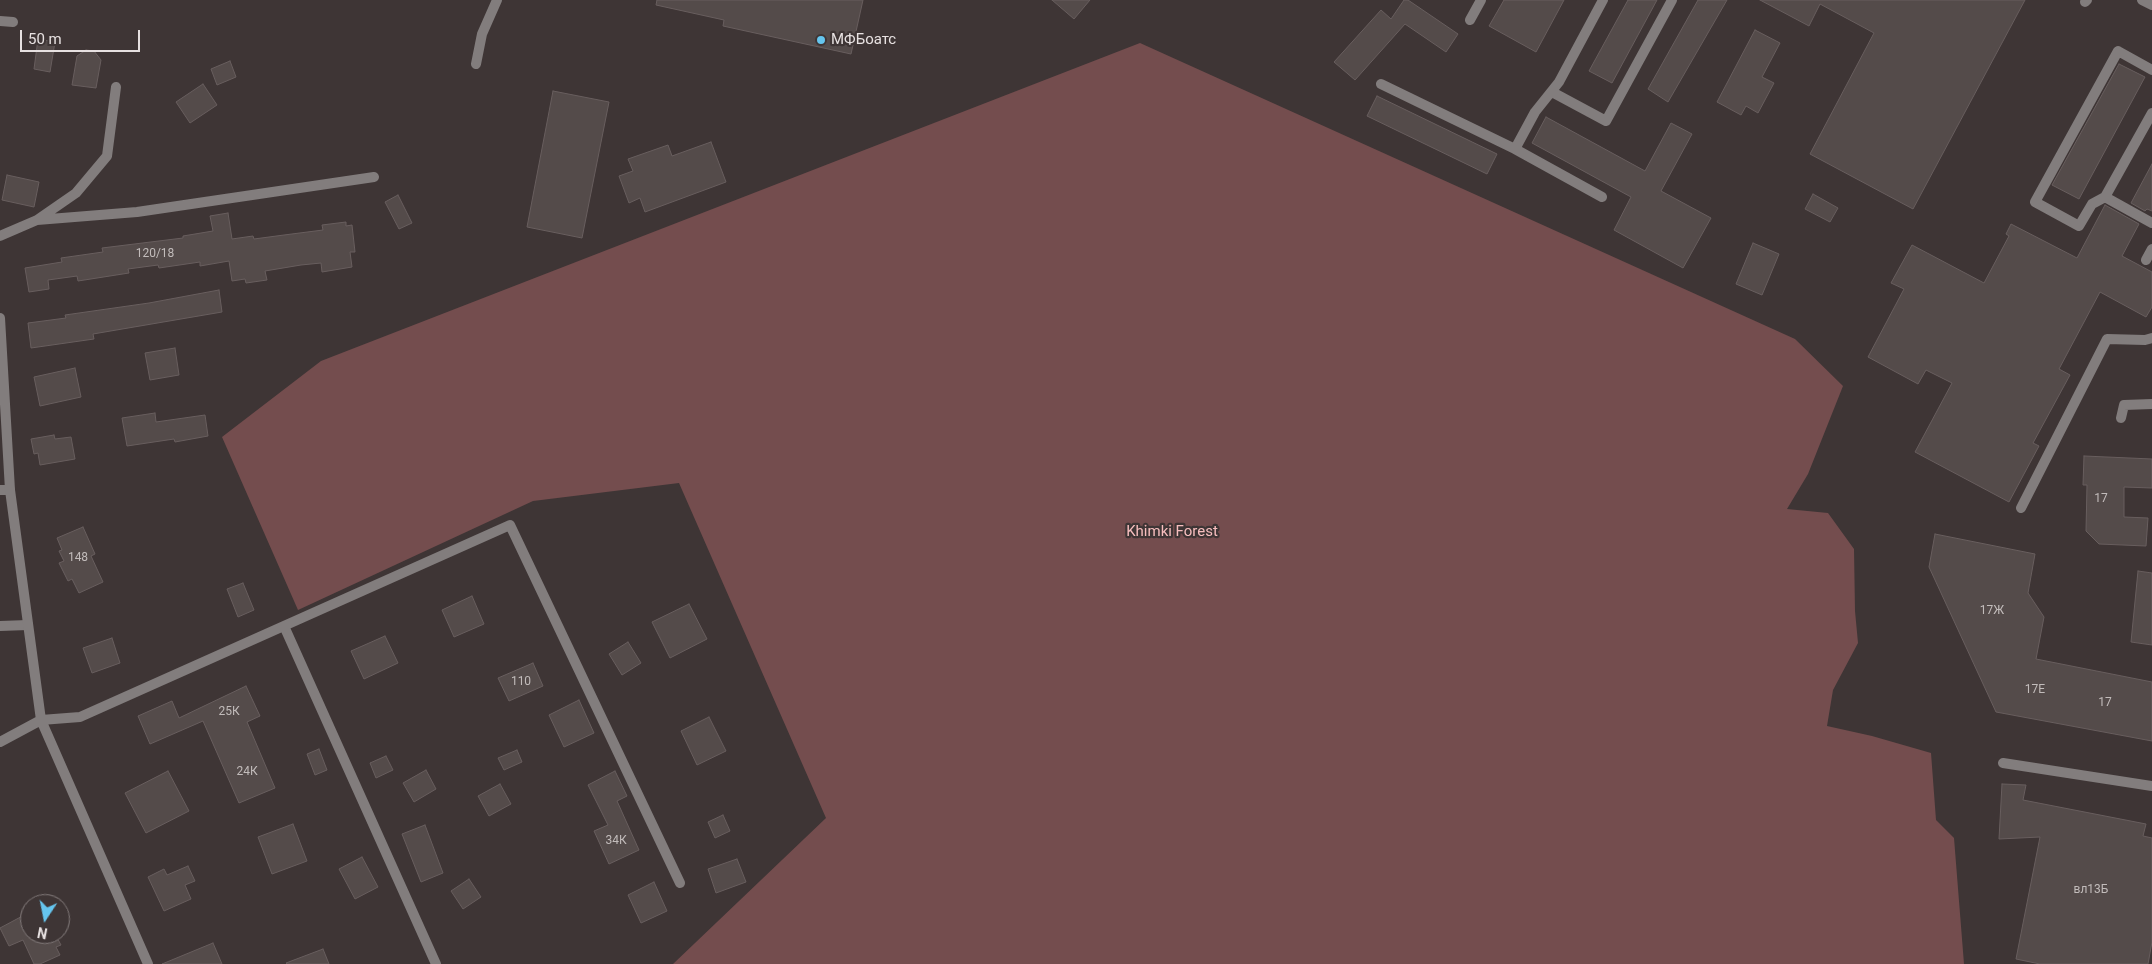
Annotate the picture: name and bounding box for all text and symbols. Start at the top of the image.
scale bar [22,20,142,52]
text: 50 m [28,30,62,48]
place label: МФБоатс [831,31,896,49]
marker: МФБоатс [815,34,827,46]
house number: 120/18 [136,247,174,261]
house number: 17 [2094,492,2108,506]
park label: Khimki Forest [1126,523,1218,541]
house number: 148 [68,551,88,565]
house number: 17Ж [1980,604,2004,618]
house number: 110 [511,675,531,689]
house number: 17Е [2025,683,2045,697]
house number: 17 [2098,696,2112,710]
house number: 25К [218,705,240,719]
house number: 24К [236,765,258,779]
house number: 34К [605,834,627,848]
house number: вл13Б [2074,883,2108,897]
north arrow [20,894,70,944]
text: N [36,924,49,942]

